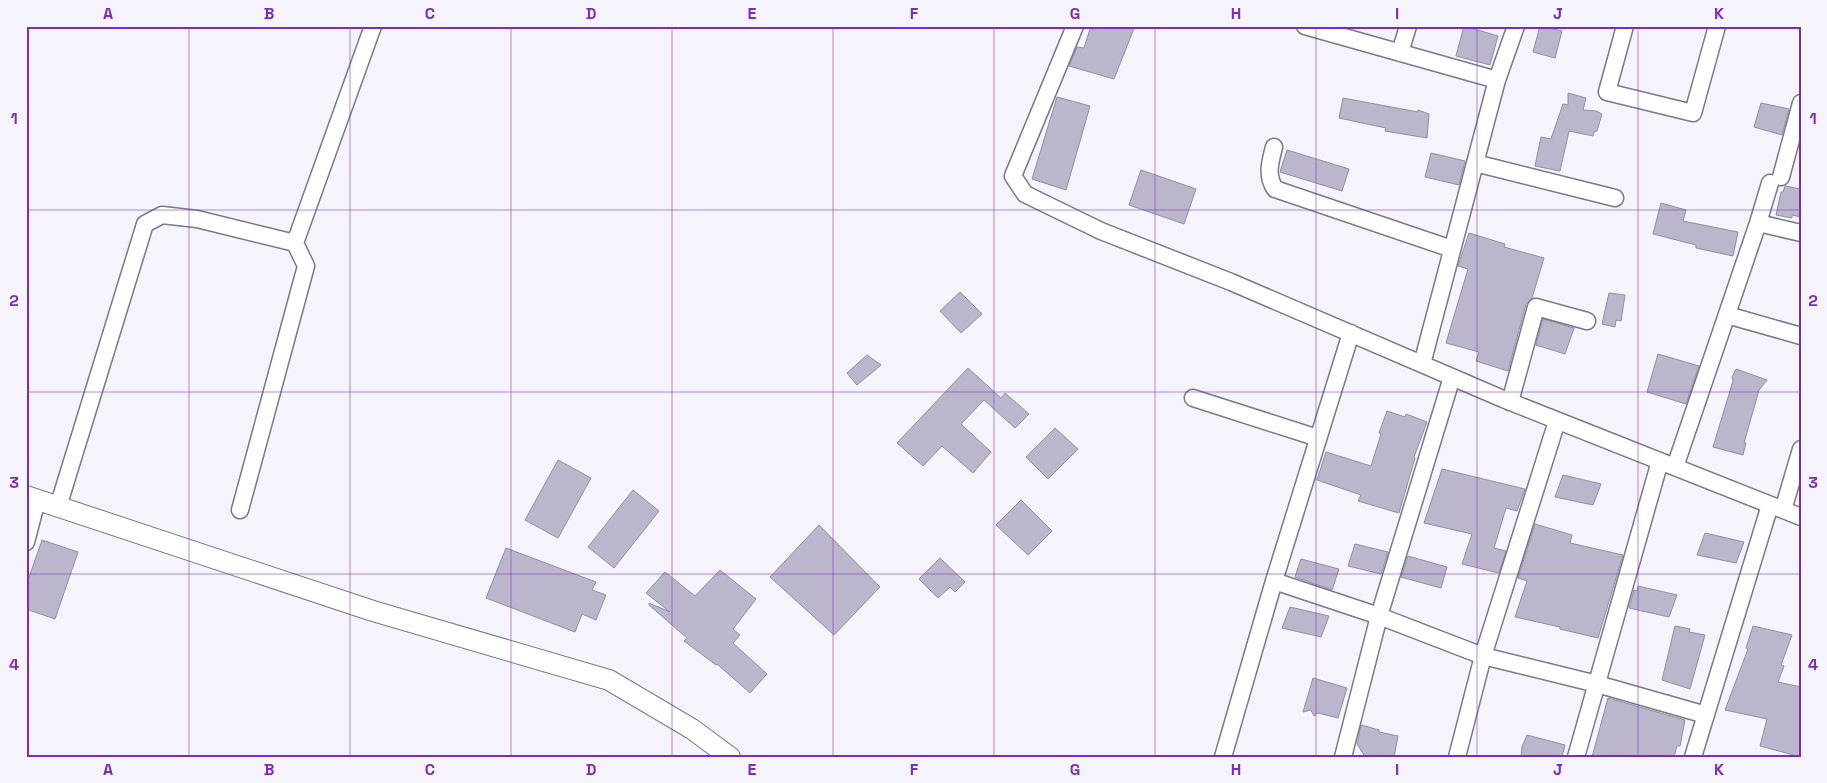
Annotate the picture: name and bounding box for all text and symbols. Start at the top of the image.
text: A [103,3,113,24]
text: B [264,3,274,24]
text: C [425,3,435,24]
text: D [586,3,596,24]
text: E [748,3,757,24]
text: F [910,3,919,24]
text: G [1070,3,1080,24]
text: H [1231,3,1241,24]
text: I [1395,3,1399,24]
text: J [1553,3,1563,24]
text: K [1714,3,1724,24]
text: 1 [10,108,18,129]
text: 1 [1809,108,1817,129]
text: 2 [9,290,19,311]
text: 2 [1808,290,1818,311]
text: 3 [9,472,19,493]
text: 3 [1808,472,1818,493]
text: 4 [9,654,19,675]
text: 4 [1808,654,1818,675]
text: A [103,759,113,780]
text: B [264,759,274,780]
text: C [425,759,435,780]
text: D [586,759,596,780]
text: E [748,759,757,780]
text: F [910,759,919,780]
text: G [1070,759,1080,780]
text: H [1231,759,1241,780]
text: I [1395,759,1399,780]
text: J [1553,759,1563,780]
text: K [1714,759,1724,780]

